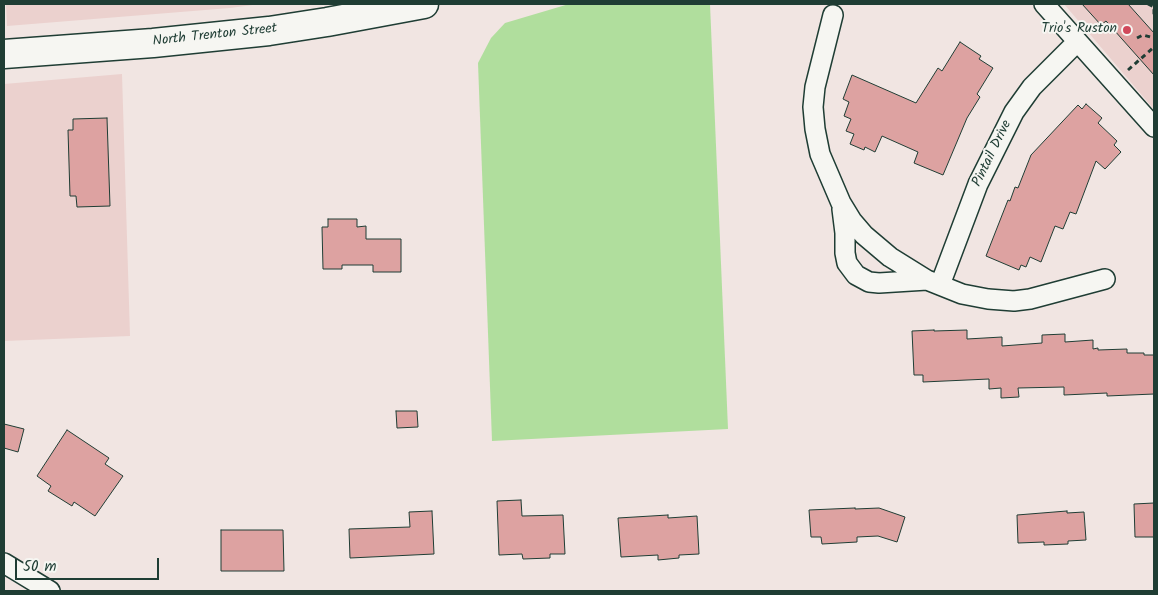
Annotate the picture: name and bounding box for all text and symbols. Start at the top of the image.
street label: North Trenton Street [152,21,278,51]
place label: Trio's Ruston [1041,22,1117,38]
marker: Trio's Ruston [1121,24,1133,36]
street label: Pintail Drive [970,118,1016,190]
scale bar [18,548,161,580]
text: 50 m [23,555,57,579]

